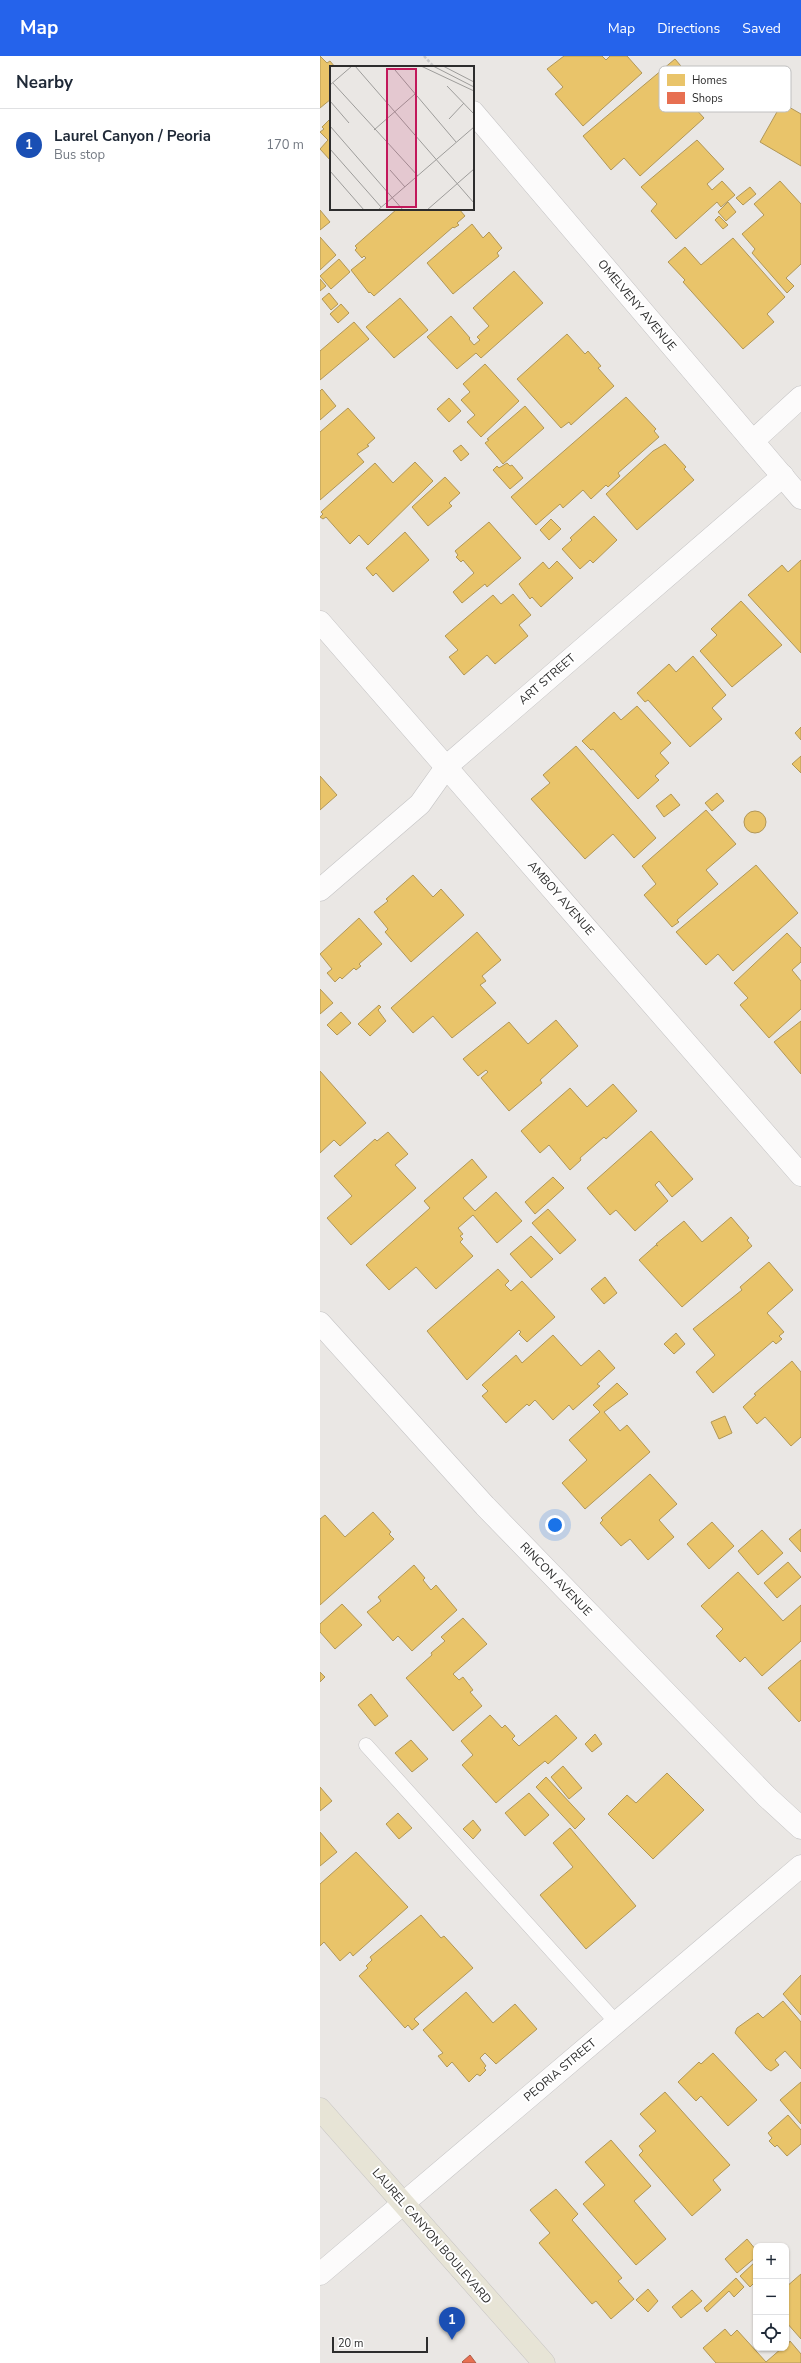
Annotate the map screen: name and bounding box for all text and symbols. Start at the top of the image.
text: Map [20,15,58,41]
text: Map [608,19,635,38]
text: Directions [657,19,720,38]
text: Saved [742,19,781,38]
inset map [330,66,474,210]
legend [659,66,791,112]
text: Nearby [16,71,73,94]
text: Homes [692,73,727,88]
text: Shops [692,91,723,106]
text: Laurel Canyon / Peoria [54,126,211,146]
text: 1 [25,136,33,154]
text: 170 m [266,136,304,154]
text: Bus stop [54,146,105,164]
street label: OMELVENY AVENUE [594,256,680,354]
street label: ART STREET [515,649,579,708]
street label: AMBOY AVENUE [524,857,598,939]
your location [545,1515,565,1535]
street label: RINCON AVENUE [517,1539,595,1619]
street label: PEORIA STREET [520,2034,600,2105]
street label: LAUREL CANYON BOULEVARD [369,2165,495,2307]
map controls [753,2243,789,2351]
button: + [753,2243,789,2279]
button: − [753,2279,789,2315]
pin: 1 [439,2307,465,2340]
button: locate [753,2315,789,2351]
scale bar [332,2335,428,2354]
text: 20 m [338,2336,363,2351]

